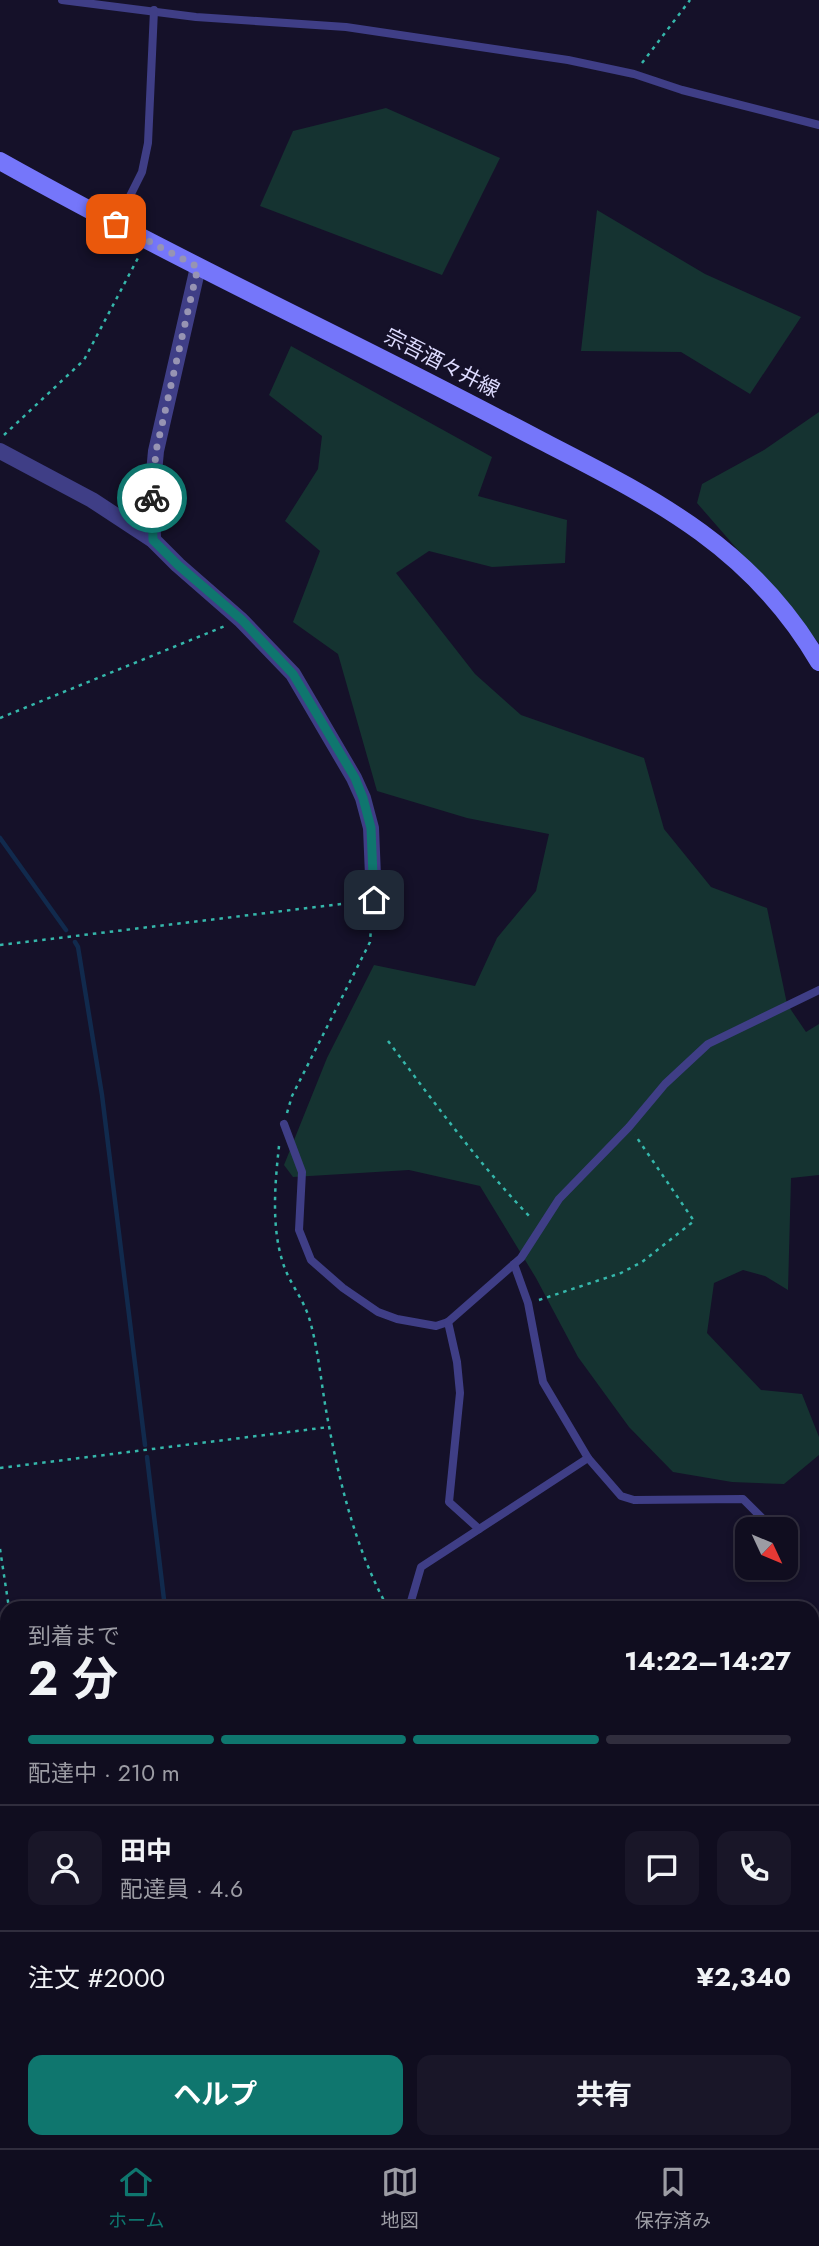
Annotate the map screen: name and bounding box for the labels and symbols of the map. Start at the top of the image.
pin [86,194,146,254]
street label: 宗吾酒々井線 [379,321,505,405]
courier [117,463,187,533]
pin [344,870,404,930]
north arrow [735,1517,798,1580]

